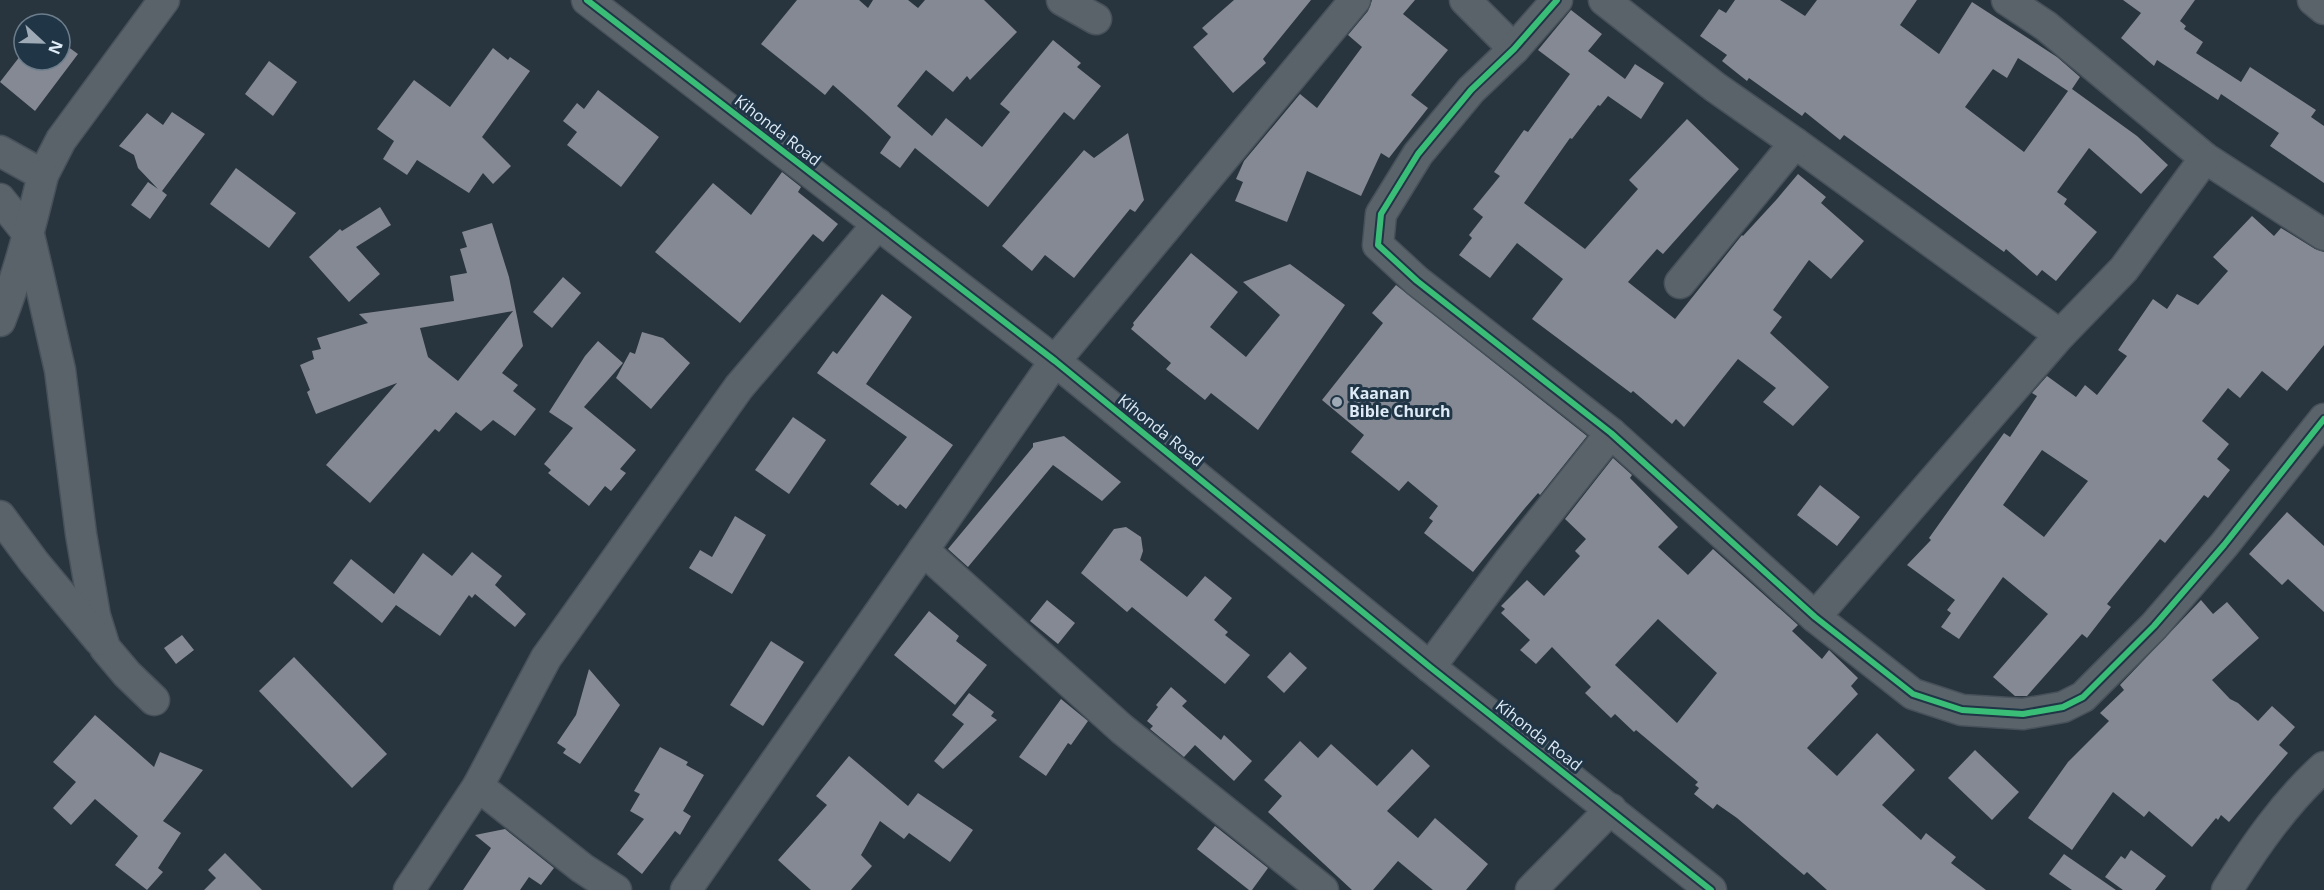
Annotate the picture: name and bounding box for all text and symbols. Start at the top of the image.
north arrow [12,12,72,72]
text: N [43,37,69,58]
street label: Kihonda Road [730,89,826,171]
place label: Kaanan Bible Church [1349,382,1450,422]
street label: Kihonda Road [1114,389,1208,471]
marker: Kaanan Bible Church [1330,395,1344,409]
street label: Kihonda Road [1491,694,1587,776]

